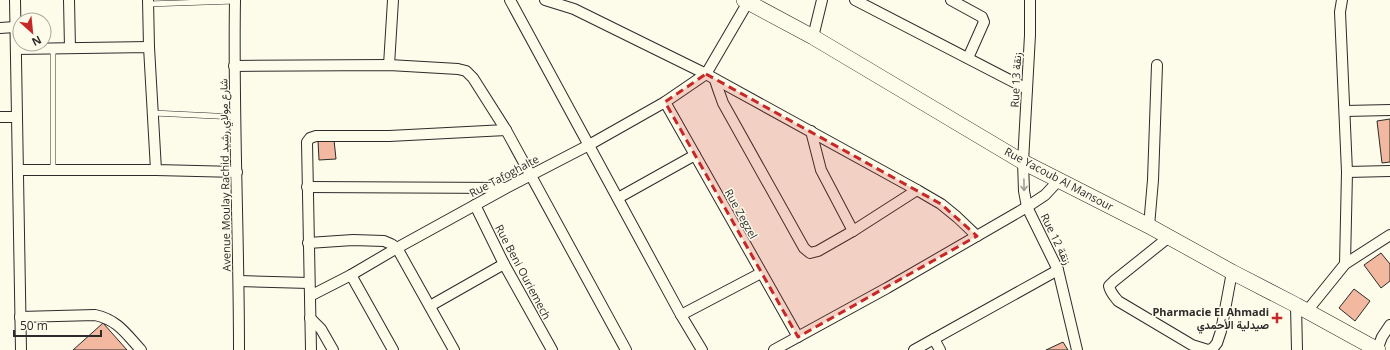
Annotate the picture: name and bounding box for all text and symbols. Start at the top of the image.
north arrow [12,12,52,52]
text: N [29,33,44,50]
street label: Rue 13 زنقة [1007,52,1024,108]
street label: Avenue Moulay Rachid شارع مولاي رشيد [215,78,237,272]
street label: Rue Yacoub Al Mansour [1002,143,1117,214]
street label: Rue Tafoghalte [466,151,541,200]
one-way arrow [1020,178,1027,191]
street label: Rue Zegzel [722,186,761,242]
street label: Rue 12 زنقة [1038,211,1075,267]
street label: Rue Beni Ouriemech [492,222,555,322]
place label: Pharmacie El Ahmadi صيدلية الأحمدي [1152,304,1269,334]
scale bar [14,312,101,338]
marker: Pharmacie El Ahmadi صيدلية الأحمدي [1272,313,1282,323]
text: 50 m [20,317,48,334]

